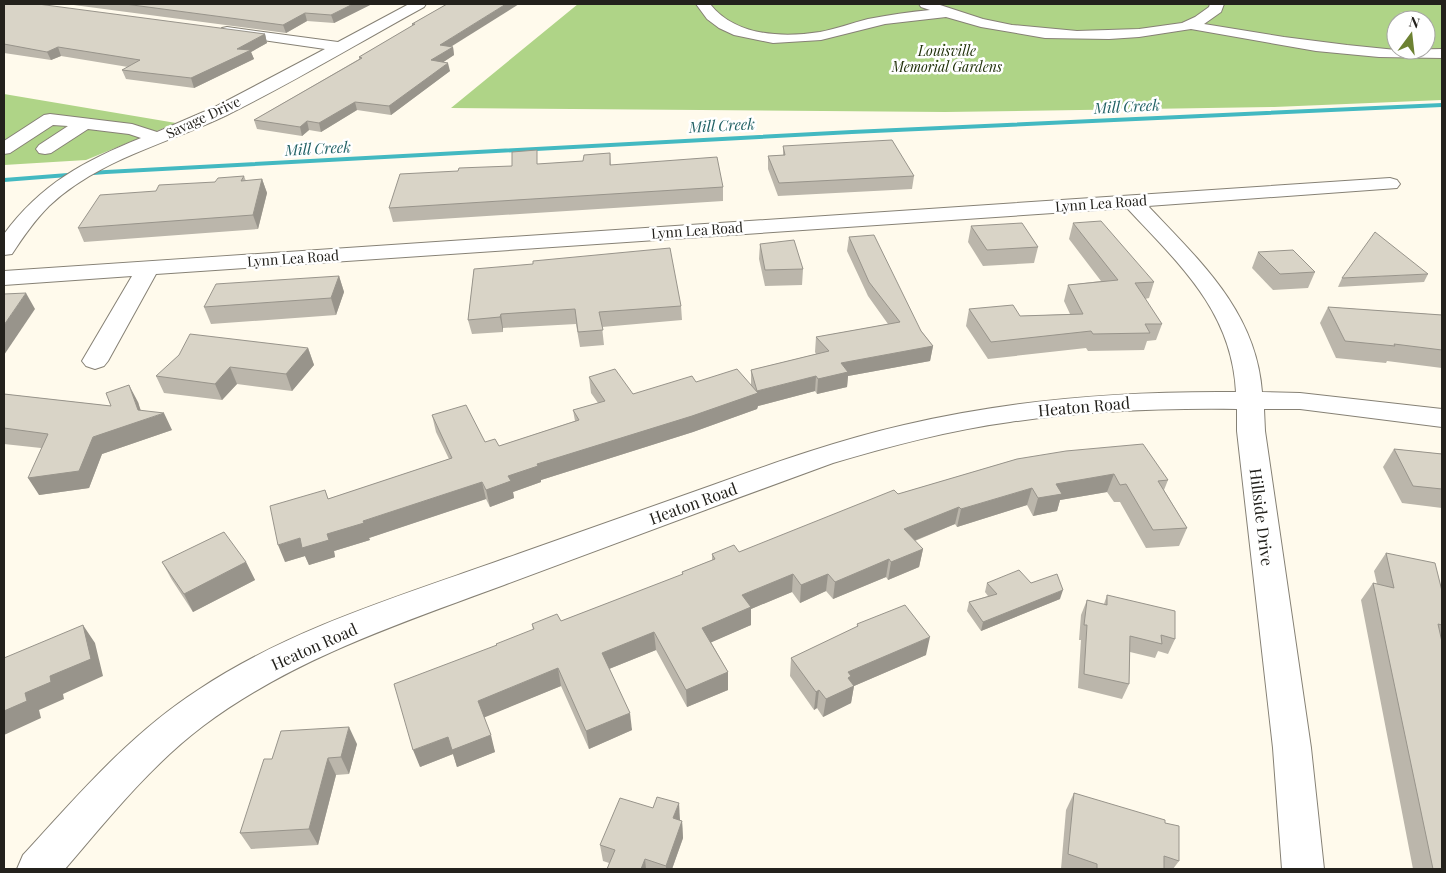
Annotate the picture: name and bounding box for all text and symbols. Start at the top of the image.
north arrow [1386,10,1436,60]
text: N [1407,11,1422,32]
park label: Louisville Memorial Gardens [891,41,1003,76]
street label: Savage Drive [163,91,243,143]
water label: Mill Creek [1093,94,1161,118]
water label: Mill Creek [688,113,756,137]
water label: Mill Creek [284,136,352,160]
street label: Lynn Lea Road [1054,190,1148,216]
street label: Lynn Lea Road [650,217,744,243]
street label: Lynn Lea Road [246,245,340,271]
street label: Heaton Road [1037,392,1131,420]
street label: Hillside Drive [1246,467,1278,567]
street label: Heaton Road [646,477,740,529]
street label: Heaton Road [268,618,360,674]

